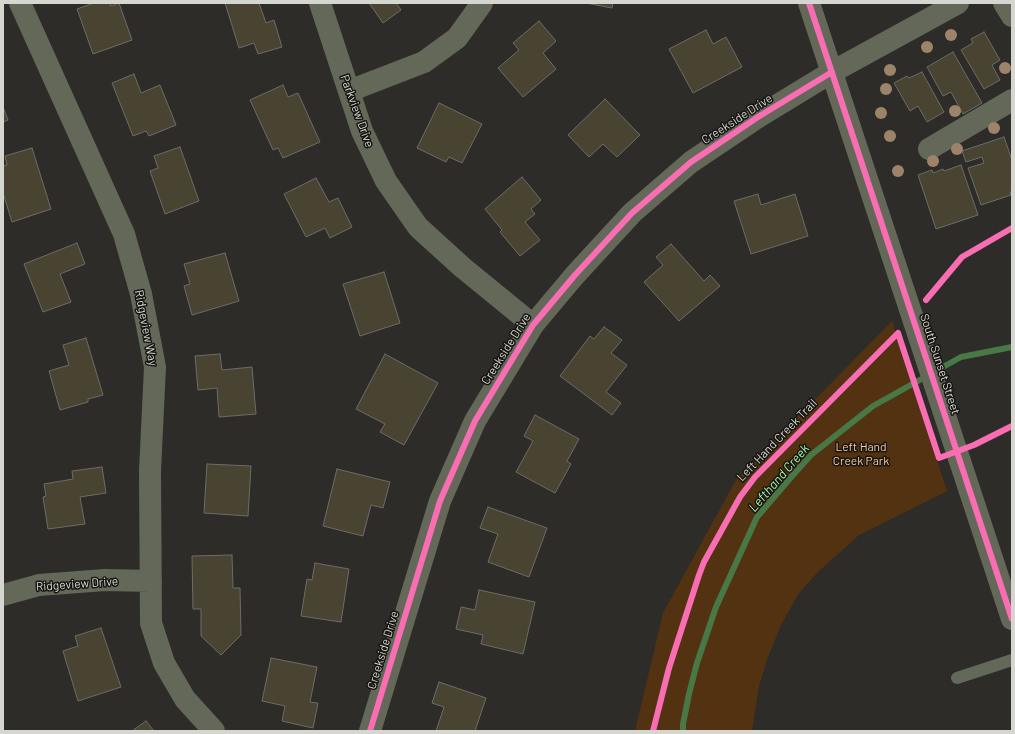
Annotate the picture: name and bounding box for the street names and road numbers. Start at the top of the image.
street label: Parkview Drive [337,73,377,149]
street label: Creekside Drive [699,91,775,147]
street label: Ridgeview Way [132,289,160,367]
street label: Creekside Drive [478,311,534,387]
street label: South Sunset Street [917,312,963,416]
street label: Left Hand Creek Trail [734,396,820,484]
street label: Ridgeview Drive [35,574,119,594]
street label: Creekside Drive [364,609,402,691]

